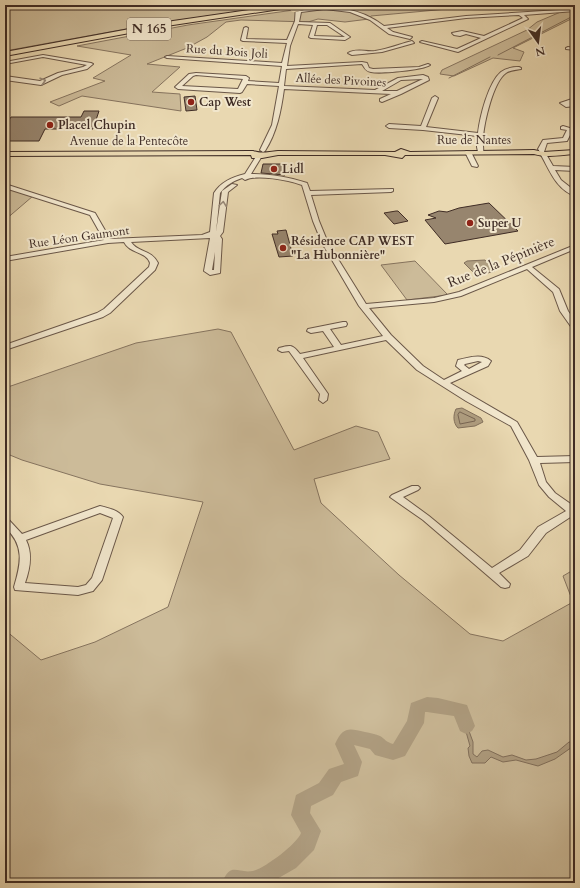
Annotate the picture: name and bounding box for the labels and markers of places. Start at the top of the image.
place label: Cap West [199,94,252,110]
marker: Cap West [186,97,196,107]
place label: Placel Chupin [58,117,136,133]
marker: Placel Chupin [45,120,55,130]
place label: Lidl [282,161,304,177]
marker: Lidl [269,164,279,174]
place label: Super U [478,215,521,231]
marker: Super U [465,218,475,228]
place label: Résidence CAP WEST "La Hubonnière" [291,233,415,263]
marker: Résidence CAP WEST "La Hubonnière" [278,243,288,253]

